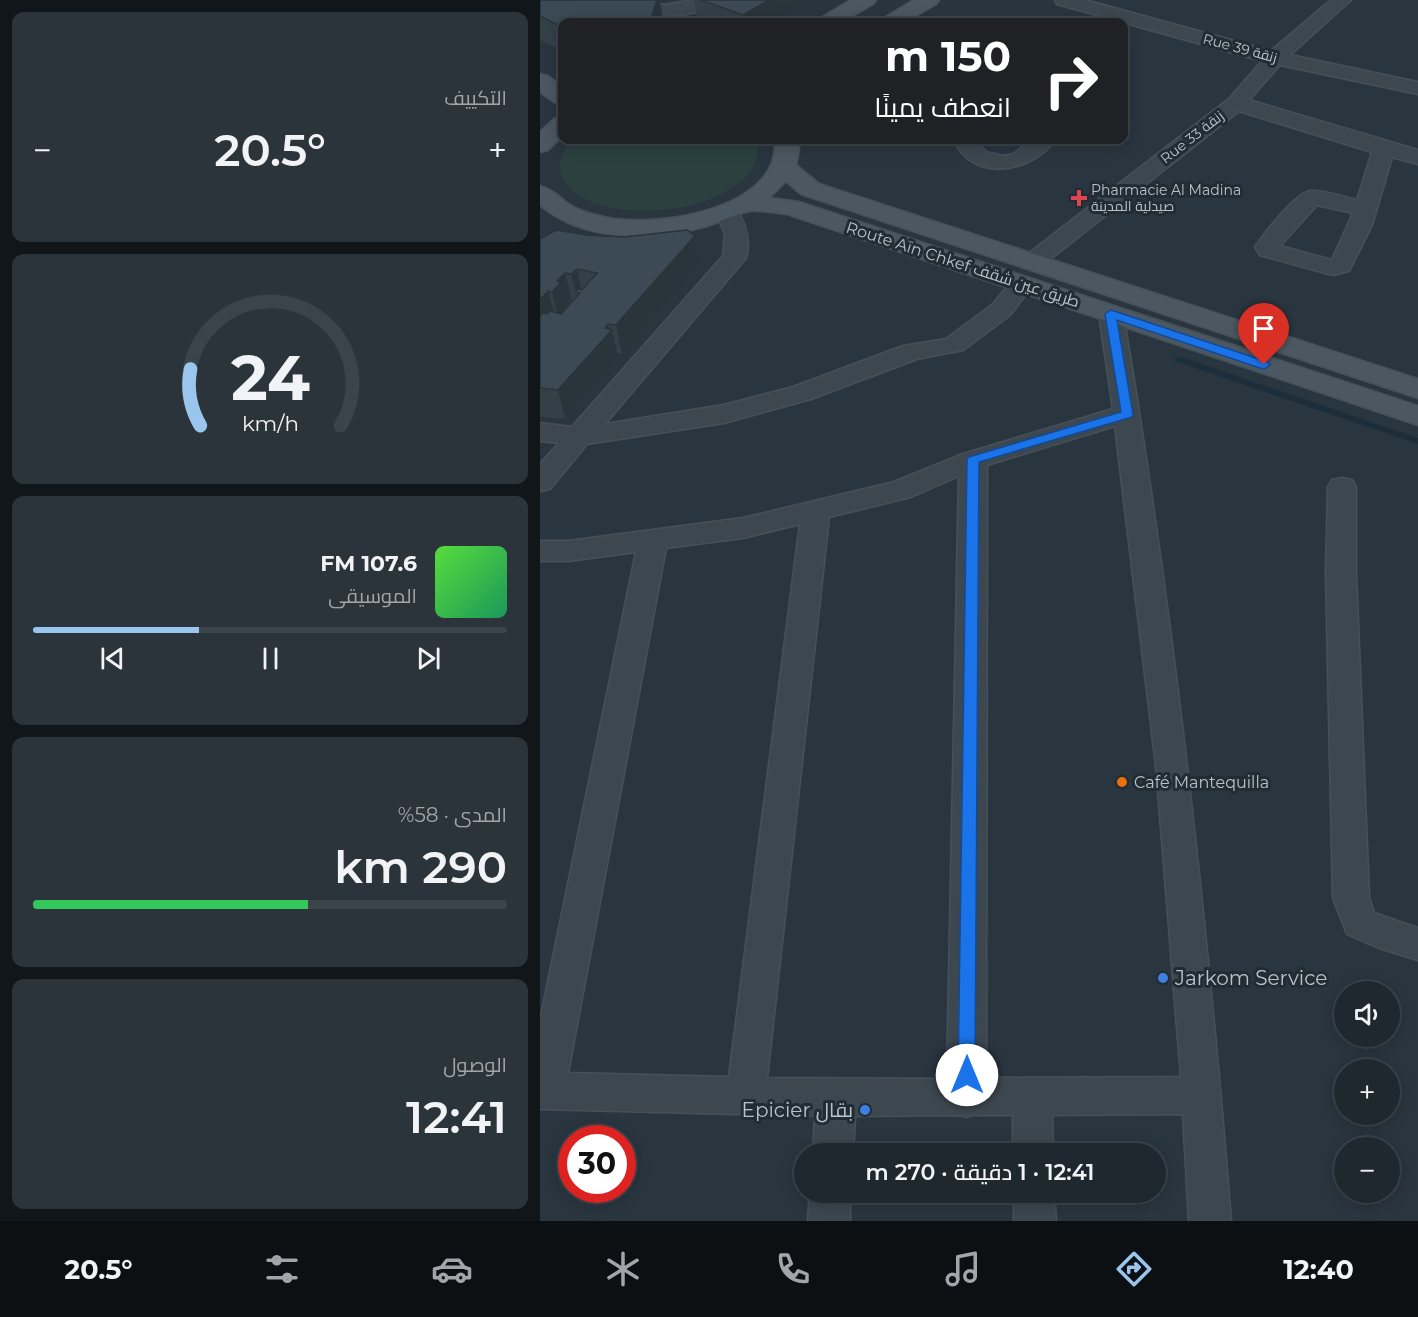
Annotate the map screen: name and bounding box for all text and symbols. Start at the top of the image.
street label: Rue 39 زنقة [1201,29,1279,67]
text: 150 m [885,30,1011,82]
icon: right [1032,42,1110,120]
text: التكييف [444,86,507,110]
text: انعطف يمينًا [874,91,1011,124]
street label: Rue 33 زنقة [1157,107,1227,167]
text: 20.5° [214,122,326,177]
text: − [33,130,52,170]
text: + [488,130,507,170]
place label: Pharmacie Al Madina صيدلية المدينة [1091,181,1241,215]
marker: Pharmacie Al Madina صيدلية المدينة [1072,191,1086,205]
street label: Route Aïn Chkef طريق عين شقف [843,218,1082,312]
pin [1238,303,1289,365]
icon: arrive [1247,312,1280,345]
text: 24 [230,340,310,416]
text: km/h [241,410,299,436]
text: 107.6 FM [320,550,417,577]
text: الموسيقى [328,584,417,608]
icon: previous [96,642,129,675]
icon: pause [254,642,287,675]
icon: next [412,642,445,675]
place label: Café Mantequilla [1134,773,1269,792]
marker: Café Mantequilla [1115,775,1129,789]
text: المدى · 58% [398,803,507,827]
text: 290 km [334,839,507,894]
place label: Jarkom Service [1174,966,1327,990]
marker: Jarkom Service [1156,971,1170,985]
map controls [1334,981,1400,1203]
button: sound [1334,981,1400,1047]
position arrow [935,1043,999,1107]
text: الوصول [443,1053,507,1077]
button: + [1334,1059,1400,1125]
text: 12:41 [406,1089,507,1144]
place label: Epicier بقال [742,1098,853,1123]
marker: Epicier بقال [858,1103,872,1117]
speed limit sign: 30 [558,1125,636,1203]
button: − [1334,1137,1400,1203]
text: 12:41 · 1 دقيقة · 270 m [866,1159,1094,1186]
icon: filters [261,1248,303,1290]
icon: car [431,1248,473,1290]
icon: climate [602,1248,644,1290]
icon: phone [772,1248,814,1290]
icon: music [942,1248,984,1290]
icon: directions [1113,1248,1155,1290]
text: 20.5° [64,1253,132,1286]
text: 12:40 [1283,1253,1354,1286]

